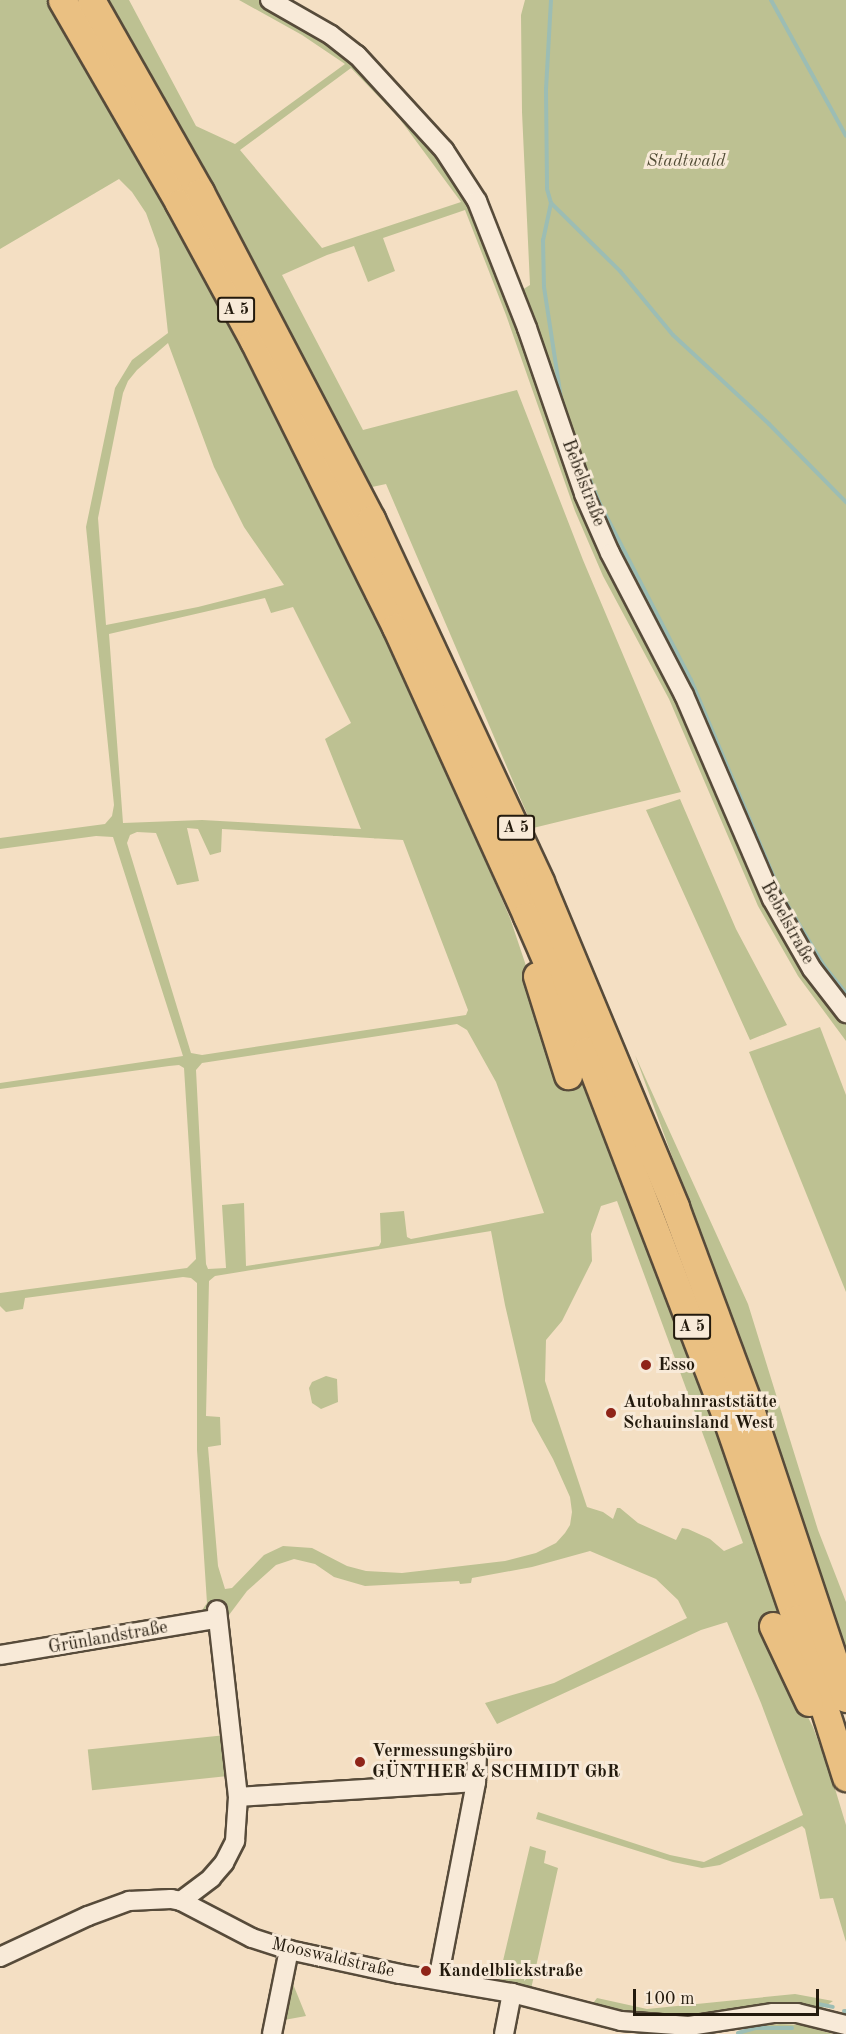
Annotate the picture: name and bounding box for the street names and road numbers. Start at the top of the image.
road number: A 5 [216,297,256,323]
street label: Bebelstraße [557,437,609,529]
road number: A 5 [496,815,536,841]
street label: Bebelstraße [755,878,819,968]
road number: A 5 [672,1314,712,1340]
street label: Grünlandstraße [47,1617,169,1659]
street label: Mooswaldstraße [269,1933,397,1983]

